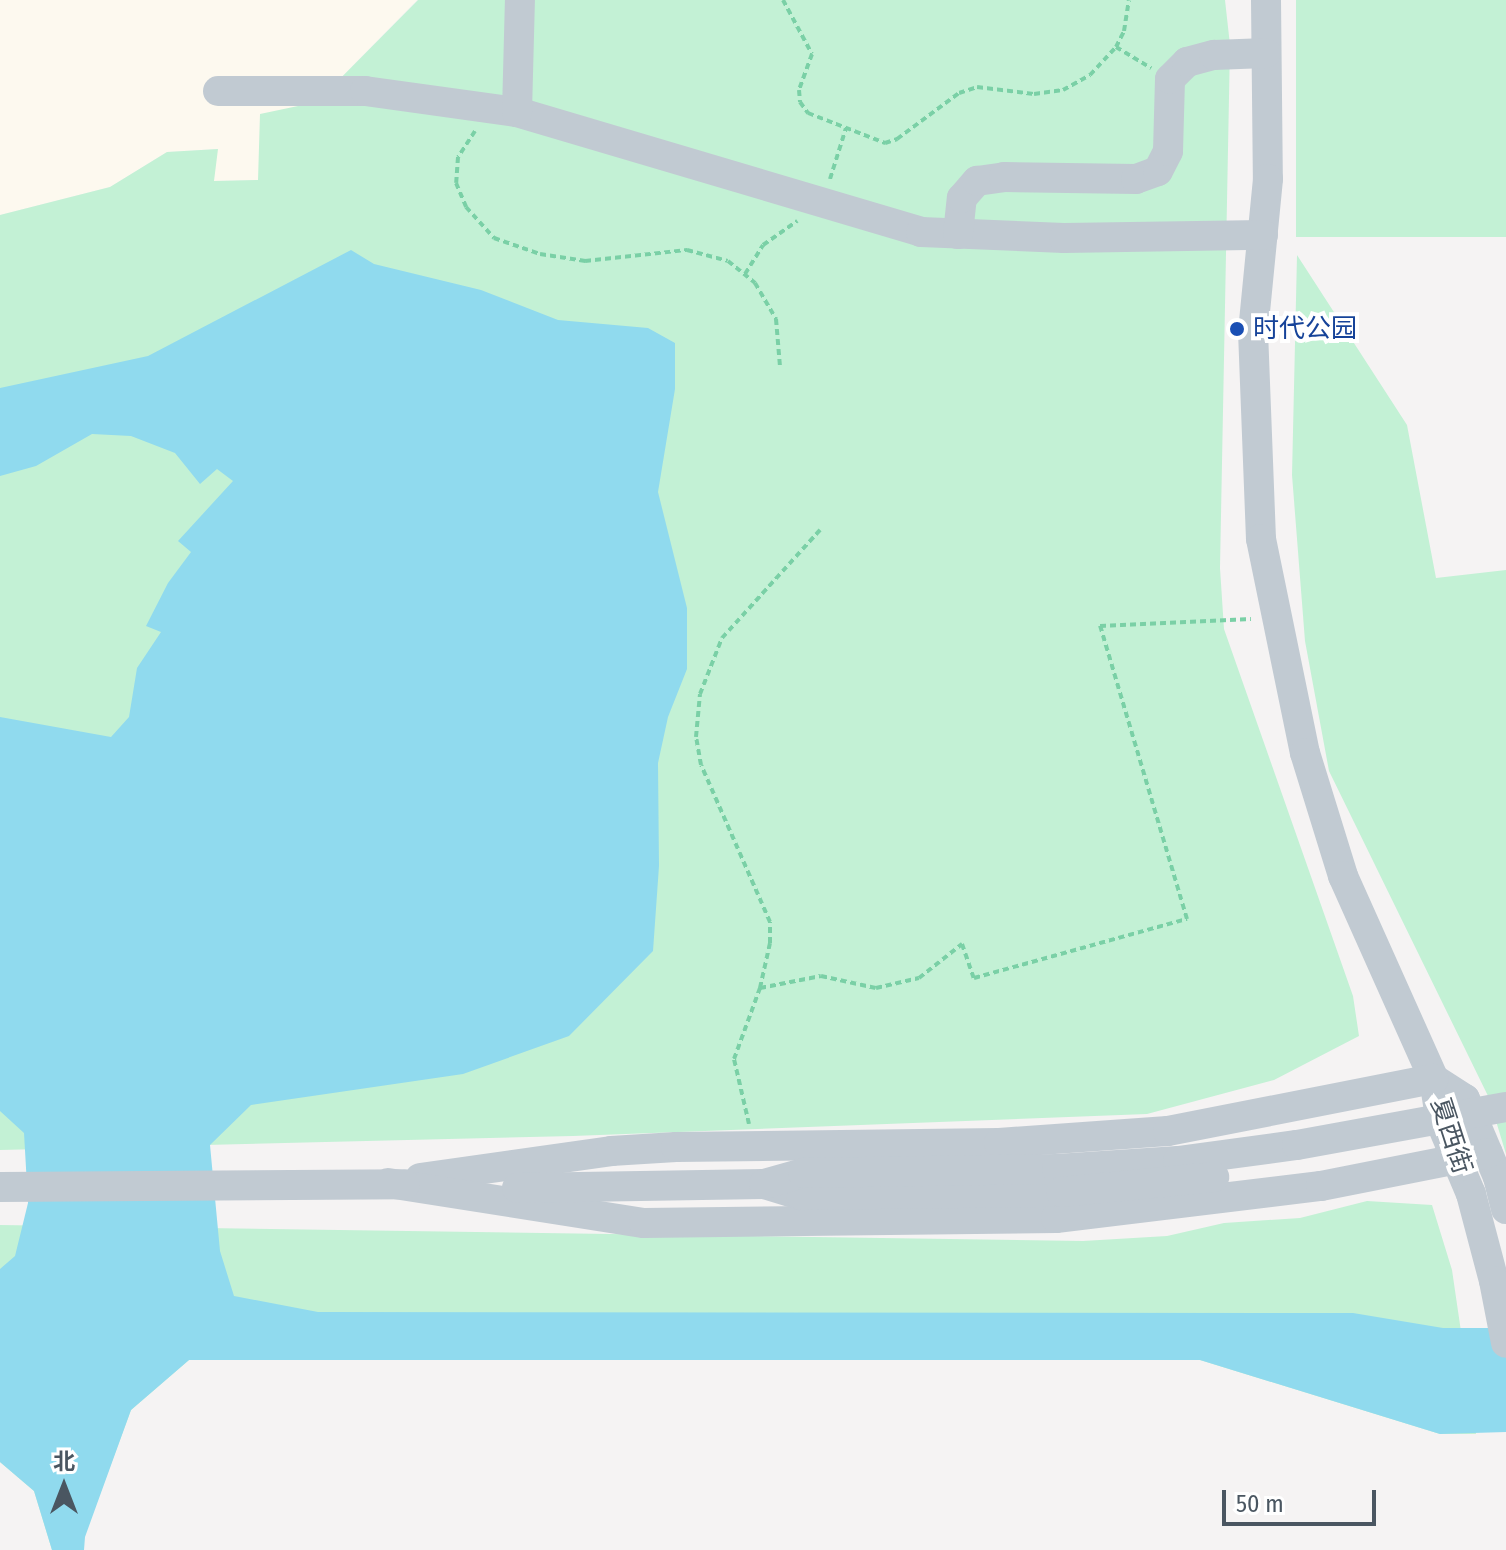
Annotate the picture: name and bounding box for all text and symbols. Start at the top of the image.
place label: 时代公园 [1253,313,1357,345]
marker: 时代公园 [1228,320,1246,338]
street label: 夏西街 [1424,1094,1478,1178]
north arrow [24,1446,104,1526]
text: 北 [53,1448,75,1475]
scale bar [1226,1474,1380,1524]
text: 50 m [1236,1490,1284,1518]

